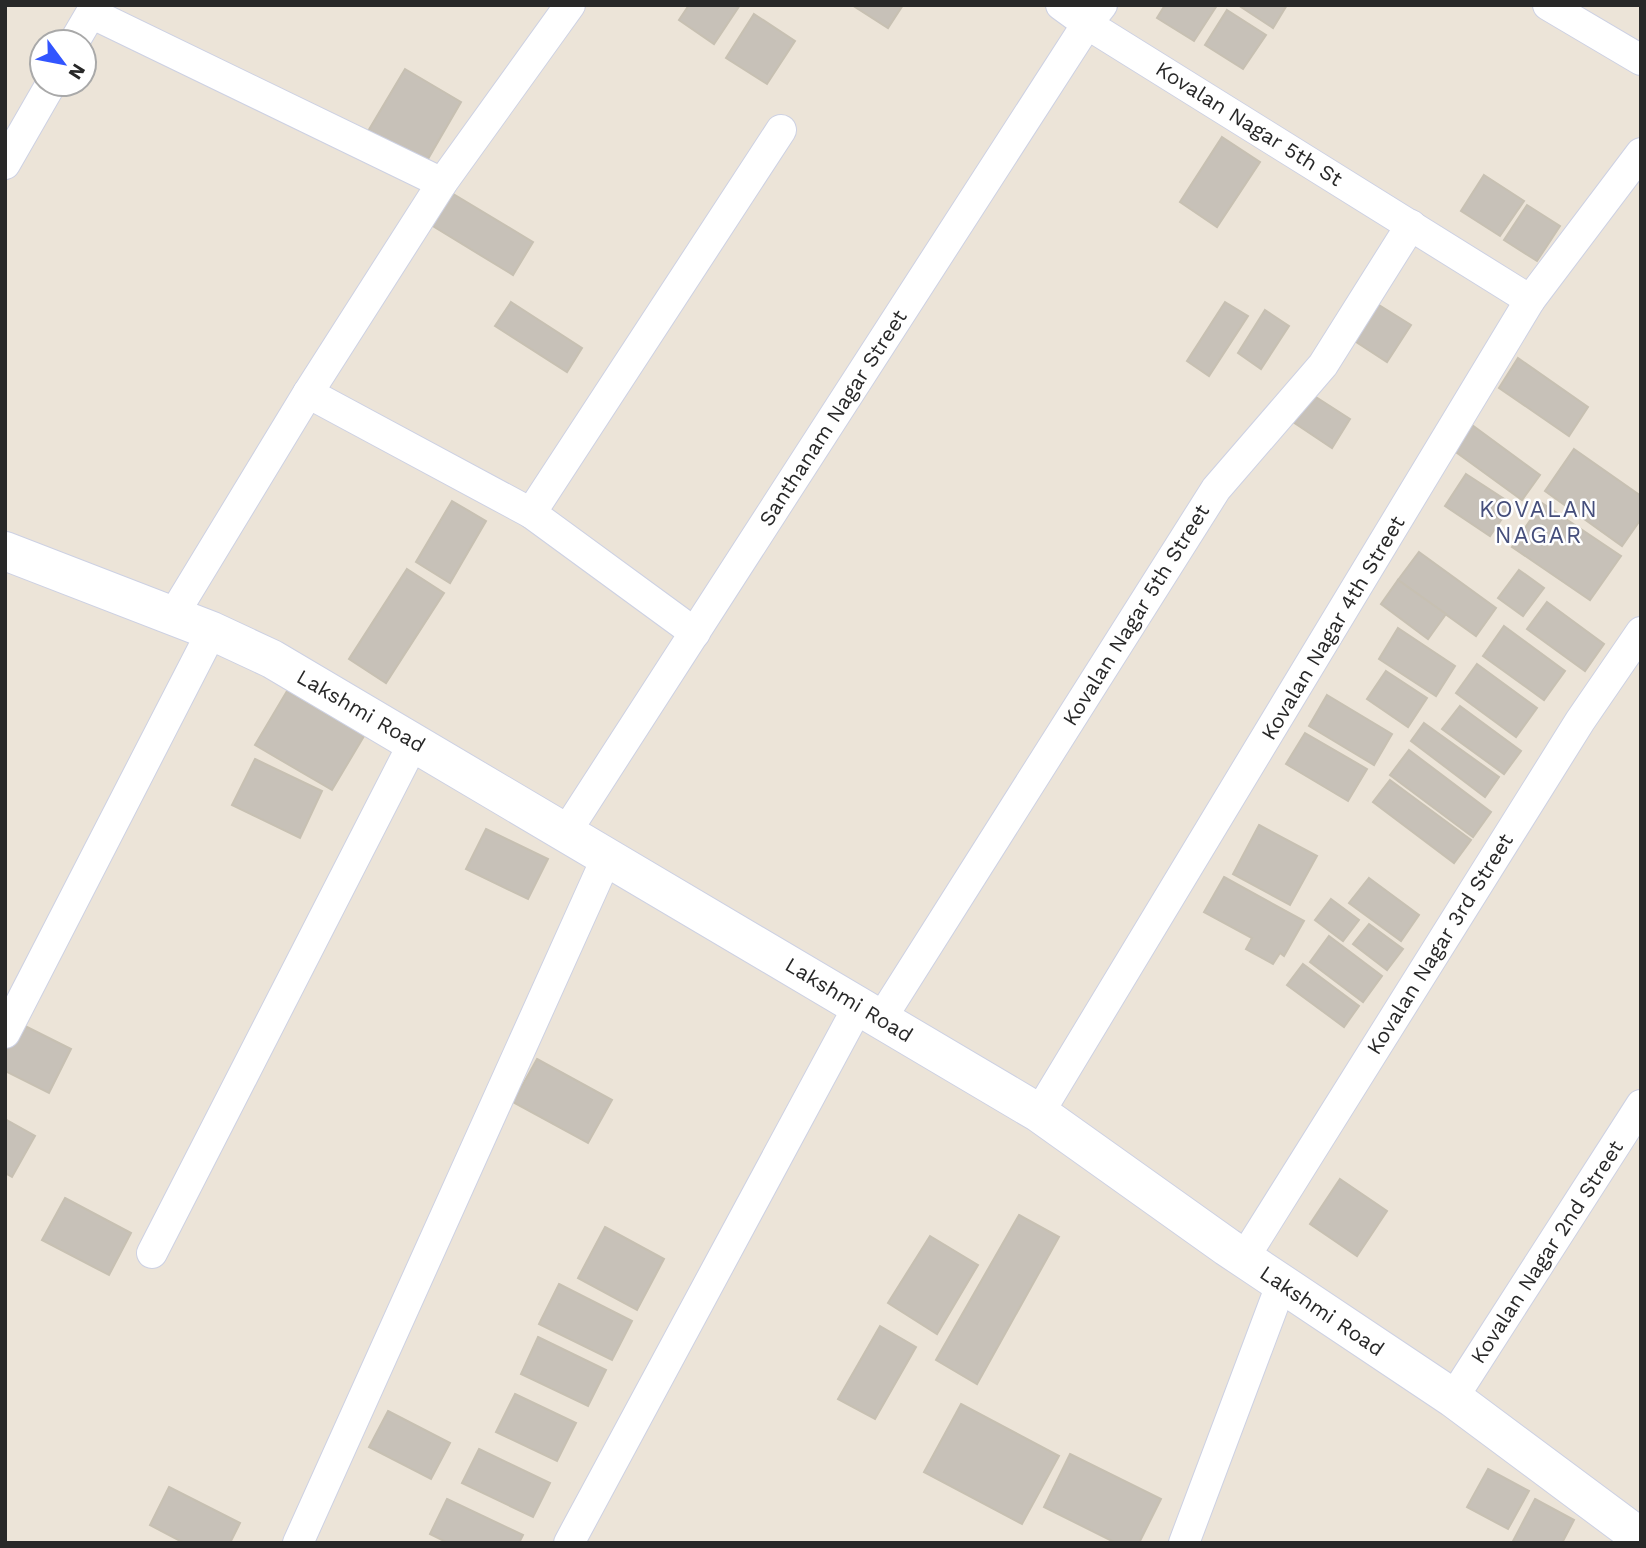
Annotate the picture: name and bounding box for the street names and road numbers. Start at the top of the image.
street label: Kovalan Nagar 5th St [1151,56,1347,191]
street label: Santhanam Nagar Street [753,305,912,530]
street label: Kovalan Nagar 5th Street [1057,499,1214,730]
street label: Kovalan Nagar 4th Street [1256,511,1410,744]
street label: Lakshmi Road [293,664,430,757]
street label: Kovalan Nagar 3rd Street [1361,828,1518,1059]
street label: Lakshmi Road [781,952,918,1047]
street label: Kovalan Nagar 2nd Street [1465,1135,1628,1368]
street label: Lakshmi Road [1256,1260,1389,1361]

